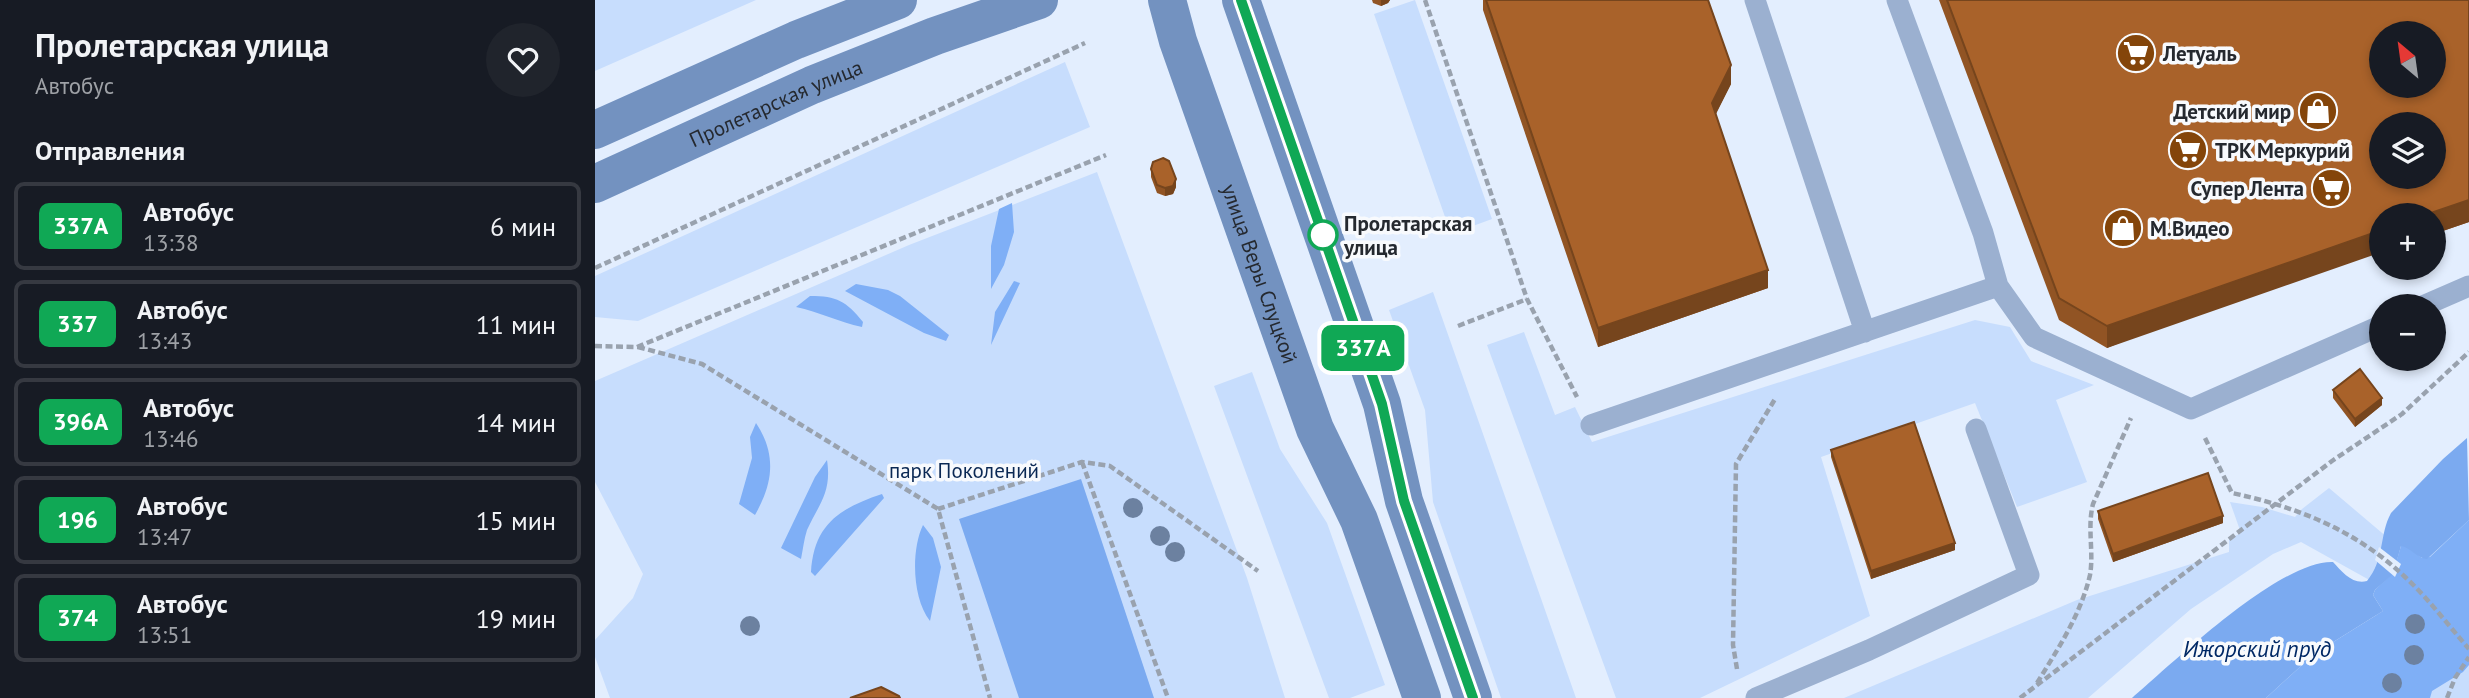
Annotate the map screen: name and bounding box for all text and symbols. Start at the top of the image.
north arrow [2369,21,2447,98]
map controls [2369,21,2446,371]
text: Пролетарская улица [35,23,329,66]
button: heart [486,23,560,97]
supermarket icon: Летуаль [2115,32,2157,74]
place label: Летуаль [2162,40,2237,67]
street label: Пролетарская улица [685,53,866,153]
text: Автобус [35,71,114,100]
shop icon: Детский мир [2297,90,2339,132]
place label: Детский мир [2173,98,2291,125]
button: layers [2369,112,2446,189]
supermarket icon: ТРК Меркурий [2167,129,2209,171]
text: Отправления [35,134,185,167]
place label: ТРК Меркурий [2215,137,2350,164]
supermarket icon: Супер Лента [2310,167,2352,209]
place label: Супер Лента [2191,175,2304,202]
street label: улица Веры Слуцкой [1216,180,1304,367]
text: Автобус [143,195,234,228]
button: + [2369,203,2446,280]
shop icon: М.Видео [2102,207,2144,249]
text: 337А [53,210,108,241]
text: 6 мин [490,210,556,243]
place label: Пролетарская улица [1343,210,1472,261]
place label: М.Видео [2150,215,2230,242]
marker: Пролетарская улица [1308,220,1338,250]
text: 13:38 [143,228,199,257]
text: Автобус [137,293,228,326]
button: − [2369,294,2446,371]
text: 337 [57,308,98,339]
text: 11 мин [476,308,556,341]
line badge: 337А [1314,325,1412,371]
text: 13:43 [137,326,192,355]
text: 337А [1335,332,1391,363]
text: Автобус [143,391,234,424]
text: 396А [53,406,108,437]
text: 14 мин [476,406,556,439]
text: 13:46 [143,424,199,453]
park label: парк Поколений [889,457,1039,484]
text: Автобус [137,489,228,522]
text: 196 [57,504,98,535]
text: 15 мин [476,504,556,537]
text: 13:47 [137,522,192,551]
text: Автобус [137,587,228,620]
text: 374 [57,602,98,633]
text: 19 мин [476,602,556,635]
text: 13:51 [137,620,192,649]
water label: Ижорский пруд [2183,634,2331,663]

